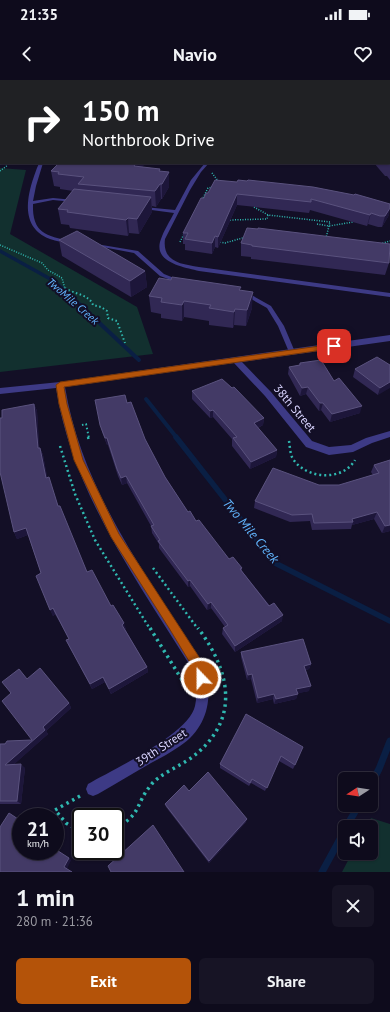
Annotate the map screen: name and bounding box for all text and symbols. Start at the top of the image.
text: 21:35 [20,5,58,24]
icon: back [16,43,38,65]
text: Navio [173,43,217,66]
icon: heart [352,43,374,65]
text: 150 m [82,92,159,129]
icon: right [16,96,68,148]
text: Northbrook Drive [82,128,215,151]
water label: TwoMile Creek [44,275,103,328]
pin [317,329,351,363]
icon: arrive [323,335,345,357]
street label: 38th Street [271,381,319,435]
water label: Two Mile Creek [219,495,284,568]
position arrow [180,657,222,699]
street label: 39th Street [133,725,189,769]
north arrow [338,772,378,812]
map controls [338,772,378,860]
speed limit sign: 30 [72,808,124,860]
text: 21 [27,816,49,842]
button: sound [338,820,378,860]
text: km/h [27,837,49,850]
text: 1 min [16,882,75,913]
button: close [332,885,374,927]
text: 280 m · 21:36 [16,913,93,930]
button: Exit [16,958,191,1004]
button: Share [199,958,374,1004]

